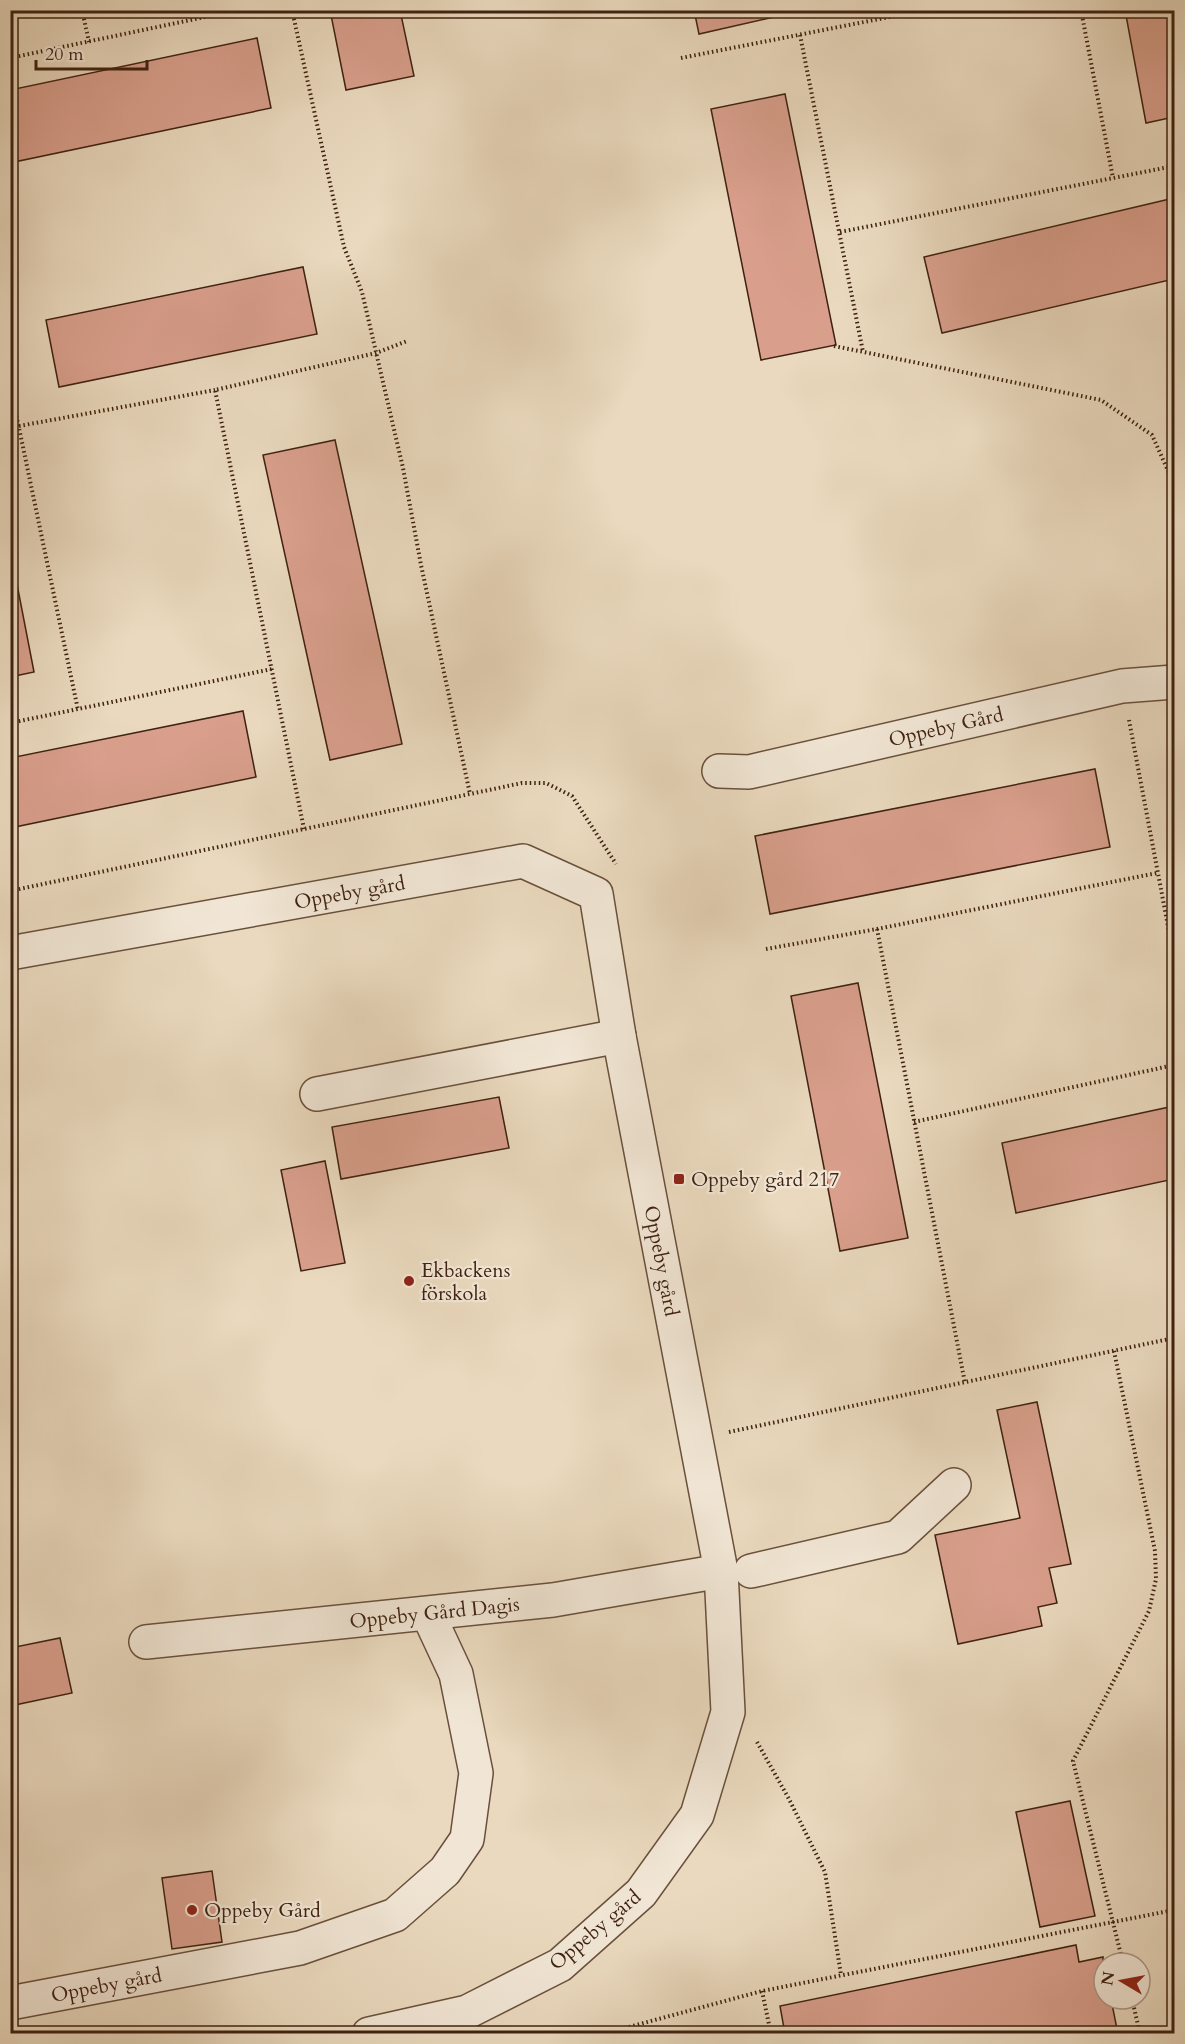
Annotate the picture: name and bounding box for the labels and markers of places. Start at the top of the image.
place label: Oppeby gård 217 [691,1166,839,1193]
marker: Oppeby gård 217 [672,1172,686,1186]
place label: Ekbackens förskola [421,1257,510,1307]
marker: Ekbackens förskola [402,1274,416,1288]
place label: Oppeby Gård [204,1897,321,1924]
marker: Oppeby Gård [185,1903,199,1917]

